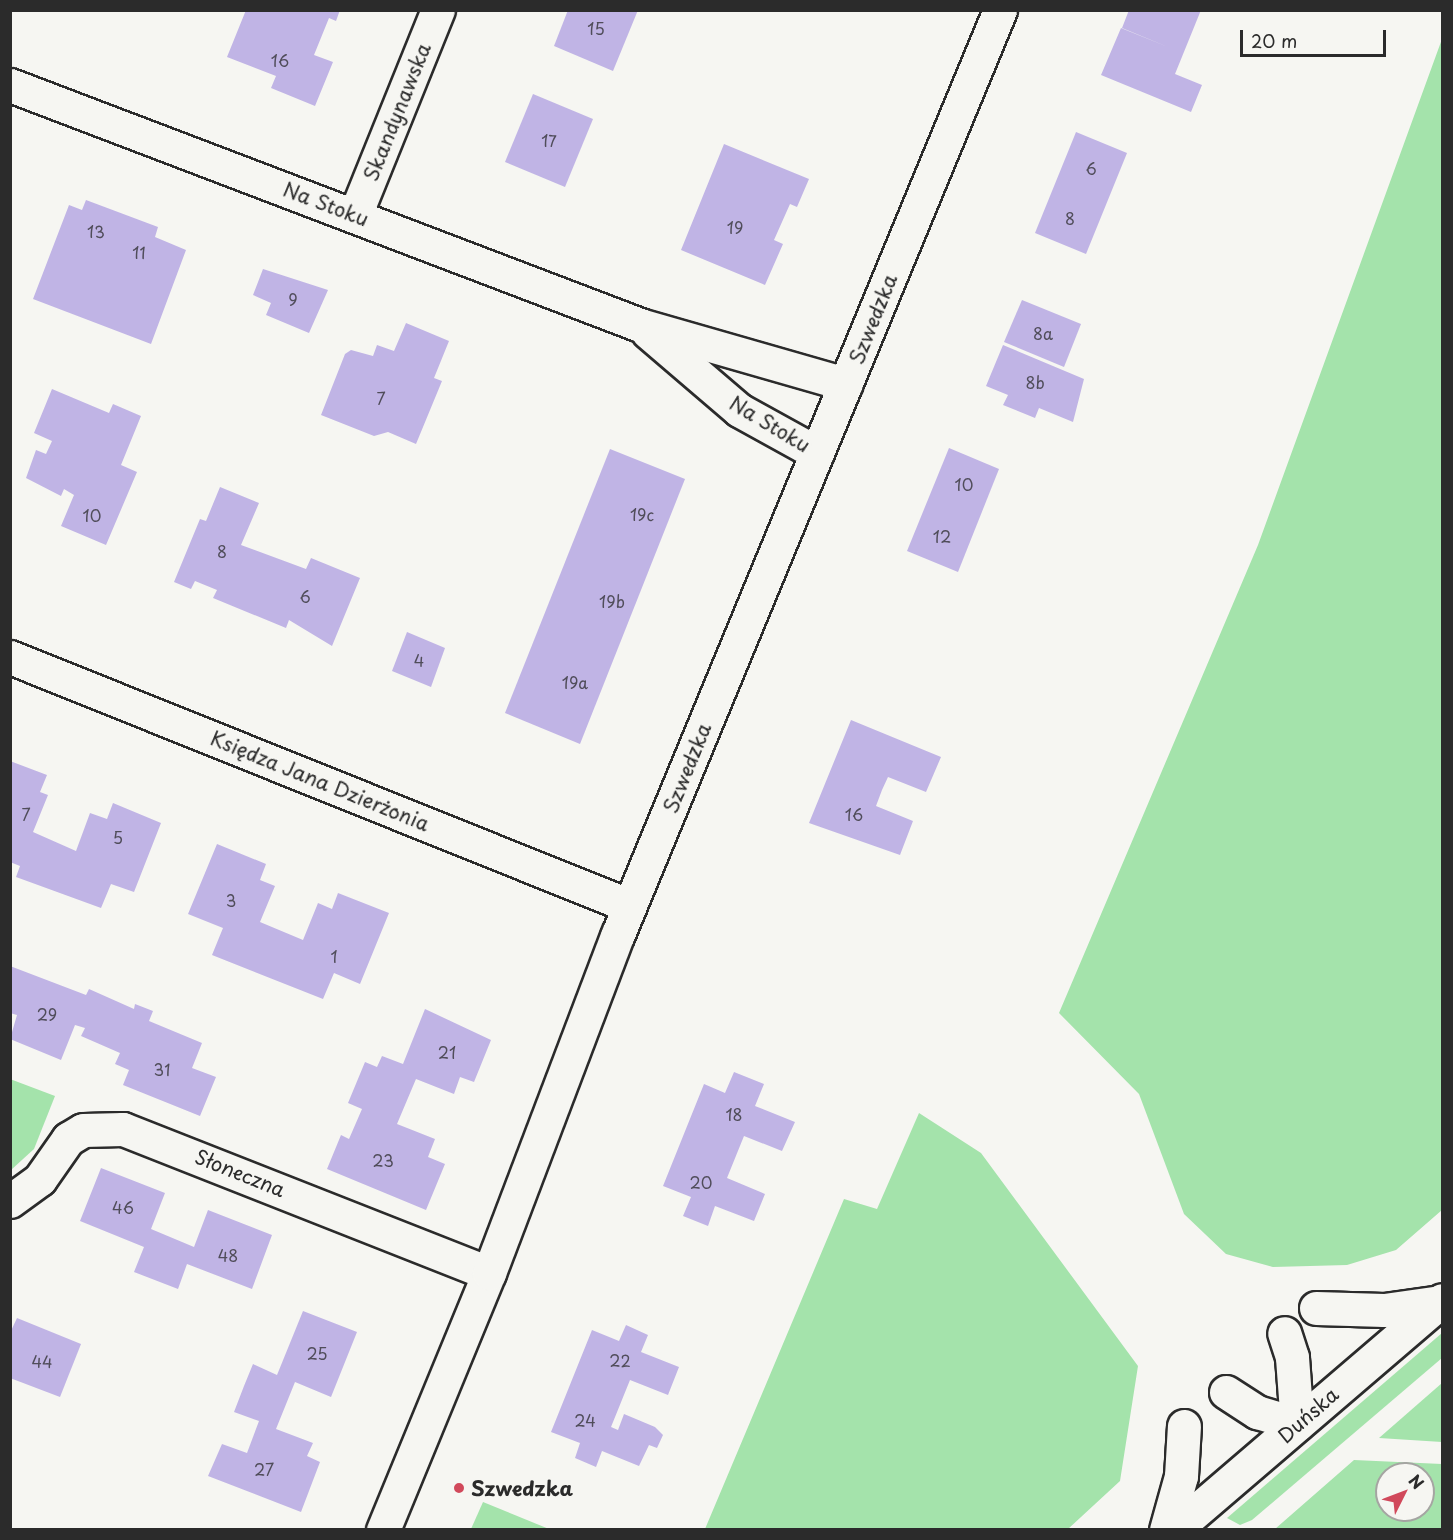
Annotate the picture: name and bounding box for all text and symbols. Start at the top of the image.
house number: 15 [587,18,605,38]
scale bar [1243,18,1388,56]
text: 20 m [1251,27,1297,54]
street label: Skandynawska [358,39,436,185]
house number: 16 [271,50,289,70]
house number: 17 [541,130,557,150]
house number: 6 [1085,158,1097,178]
street label: Na Stoku [280,177,372,231]
house number: 8 [1065,208,1075,228]
house number: 19 [727,217,743,237]
house number: 13 [87,221,105,241]
house number: 11 [132,242,146,262]
street label: Szwedzka [844,270,902,368]
house number: 9 [288,289,298,309]
house number: 8a [1033,323,1053,343]
house number: 8b [1025,372,1045,392]
house number: 7 [376,388,386,408]
street label: Na Stoku [725,391,815,457]
house number: 10 [955,474,973,494]
house number: 19c [630,504,654,524]
house number: 10 [83,505,101,525]
house number: 12 [933,526,951,546]
house number: 8 [217,541,227,561]
house number: 6 [299,586,311,606]
house number: 19b [599,591,625,611]
house number: 4 [414,650,424,670]
house number: 19a [562,672,588,692]
street label: Szwedzka [658,719,716,817]
street label: Księdza Jana Dzierżonia [207,726,433,836]
house number: 7 [21,804,31,824]
house number: 16 [845,804,863,824]
house number: 5 [113,827,123,847]
house number: 3 [226,890,236,910]
house number: 1 [330,946,338,966]
house number: 29 [37,1004,57,1024]
house number: 21 [438,1042,456,1062]
house number: 31 [154,1059,170,1079]
house number: 18 [725,1104,743,1124]
street label: Słoneczna [191,1144,289,1202]
house number: 23 [372,1150,394,1170]
house number: 20 [690,1172,712,1192]
house number: 46 [112,1197,134,1217]
house number: 48 [218,1245,238,1265]
house number: 25 [306,1343,328,1363]
house number: 22 [609,1350,631,1370]
house number: 44 [31,1351,53,1371]
street label: Duńska [1273,1382,1343,1448]
house number: 24 [574,1410,596,1430]
house number: 27 [254,1459,274,1479]
north arrow [1375,1462,1435,1522]
text: N [1404,1469,1430,1494]
place label: Szwedzka [471,1476,573,1500]
marker: Szwedzka [452,1481,466,1495]

